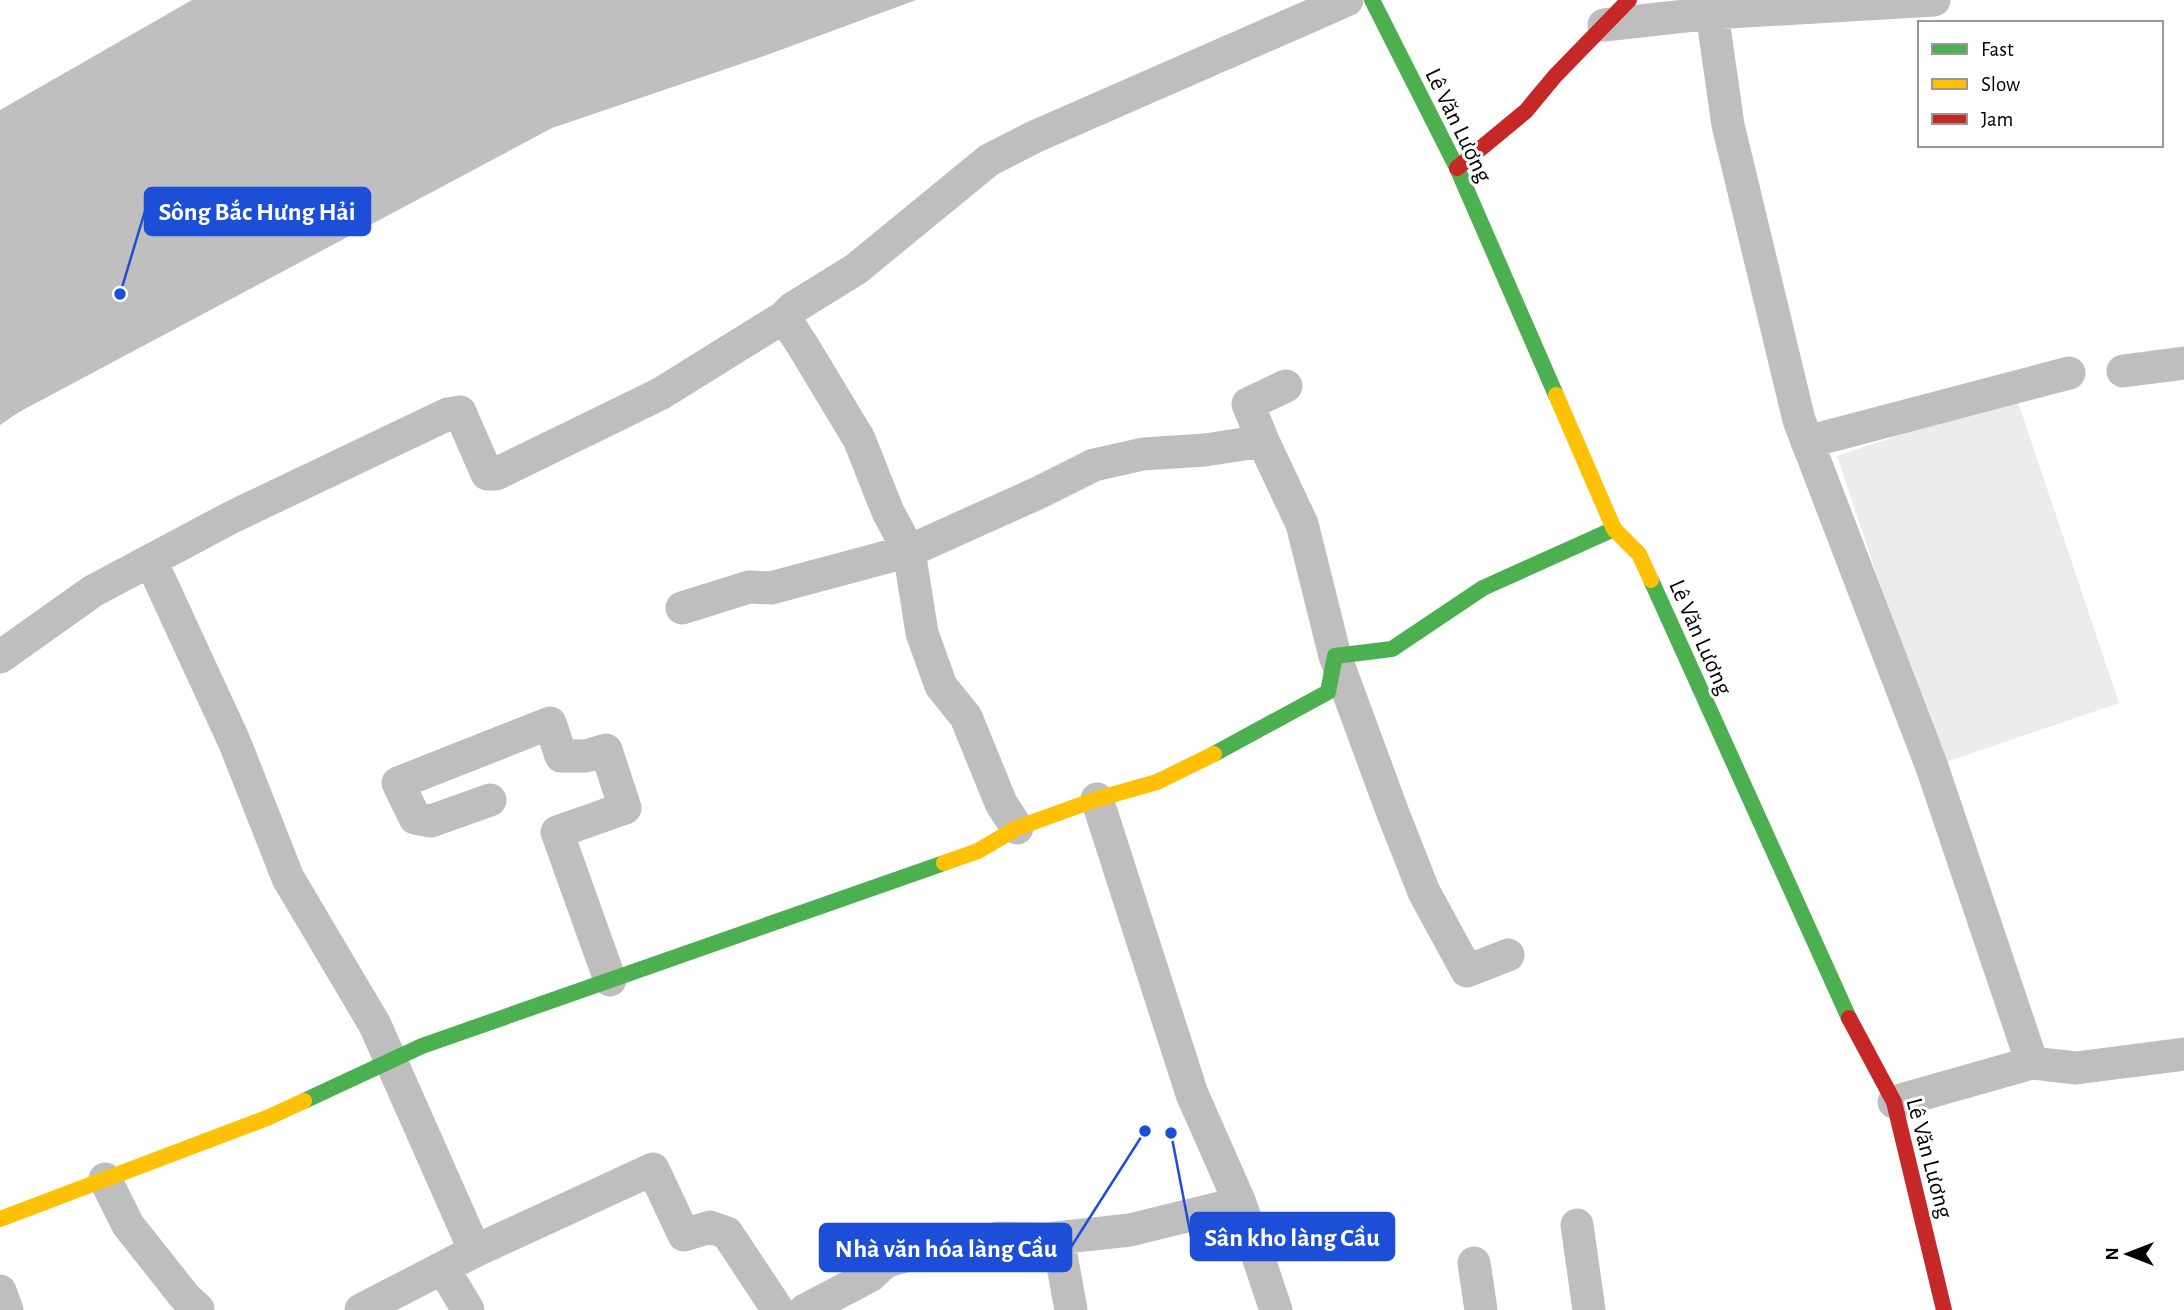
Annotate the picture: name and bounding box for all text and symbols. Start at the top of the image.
legend [1918,21,2163,147]
text: Fast [1981,39,2014,60]
street label: Lê Văn Lương [1420,65,1496,186]
text: Slow [1981,74,2020,95]
text: Jam [1981,109,2013,130]
callout: Sông Bắc Hưng Hải [145,188,370,235]
text: Sông Bắc Hưng Hải [158,199,356,225]
street label: Lê Văn Lương [1664,576,1736,699]
street label: Lê Văn Lương [1901,1096,1957,1221]
callout: Sân kho làng Cầu [1191,1213,1394,1260]
north arrow [2093,1219,2163,1289]
callout: Nhà văn hóa làng Cầu [820,1224,1071,1271]
text: Sân kho làng Cầu [1204,1225,1380,1251]
text: Nhà văn hóa làng Cầu [835,1236,1058,1262]
text: N [2103,1247,2122,1261]

